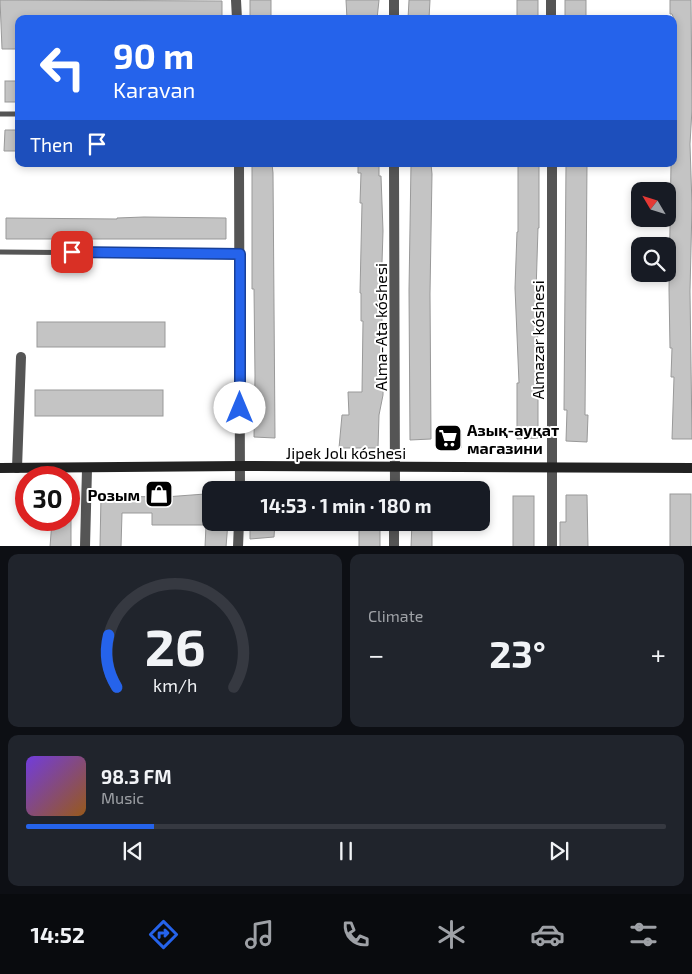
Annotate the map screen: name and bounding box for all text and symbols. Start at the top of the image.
text: 90 m [113,34,194,76]
icon: left [30,35,95,100]
text: Karavan [113,76,195,102]
icon: arrive [83,130,111,158]
text: Then [30,133,73,156]
north arrow [631,182,676,228]
map controls [631,182,676,282]
pin [51,231,93,273]
button: search [631,237,676,282]
icon: arrive [58,238,86,266]
street label: Alma-Ata kóshesi [371,263,390,391]
street label: Almazar kóshesi [528,280,547,400]
position arrow [213,381,265,433]
place label: Азық-ауқат магазини [467,420,559,457]
supermarket icon: Азық-ауқат магазини [433,423,463,453]
street label: Jipek Jolı kóshesi [286,443,406,462]
speed limit sign: 30 [15,466,80,531]
shop icon: Розым [144,479,174,509]
place label: Розым [87,485,140,504]
text: 14:53 · 1 min · 180 m [260,494,432,517]
text: Climate [368,606,423,625]
text: 26 [145,614,205,676]
text: 23° [489,630,546,676]
text: − [368,637,384,671]
text: + [651,637,666,671]
text: km/h [153,674,197,696]
text: 98.3 FM [101,765,172,788]
text: Music [101,788,144,807]
icon: previous [119,837,147,865]
icon: pause [332,837,360,865]
icon: next [545,837,573,865]
icon: directions [146,917,181,952]
icon: music [242,917,277,952]
icon: phone [338,917,373,952]
icon: climate [434,917,469,952]
icon: car [530,917,565,952]
icon: filters [626,917,661,952]
text: 14:52 [31,921,85,947]

